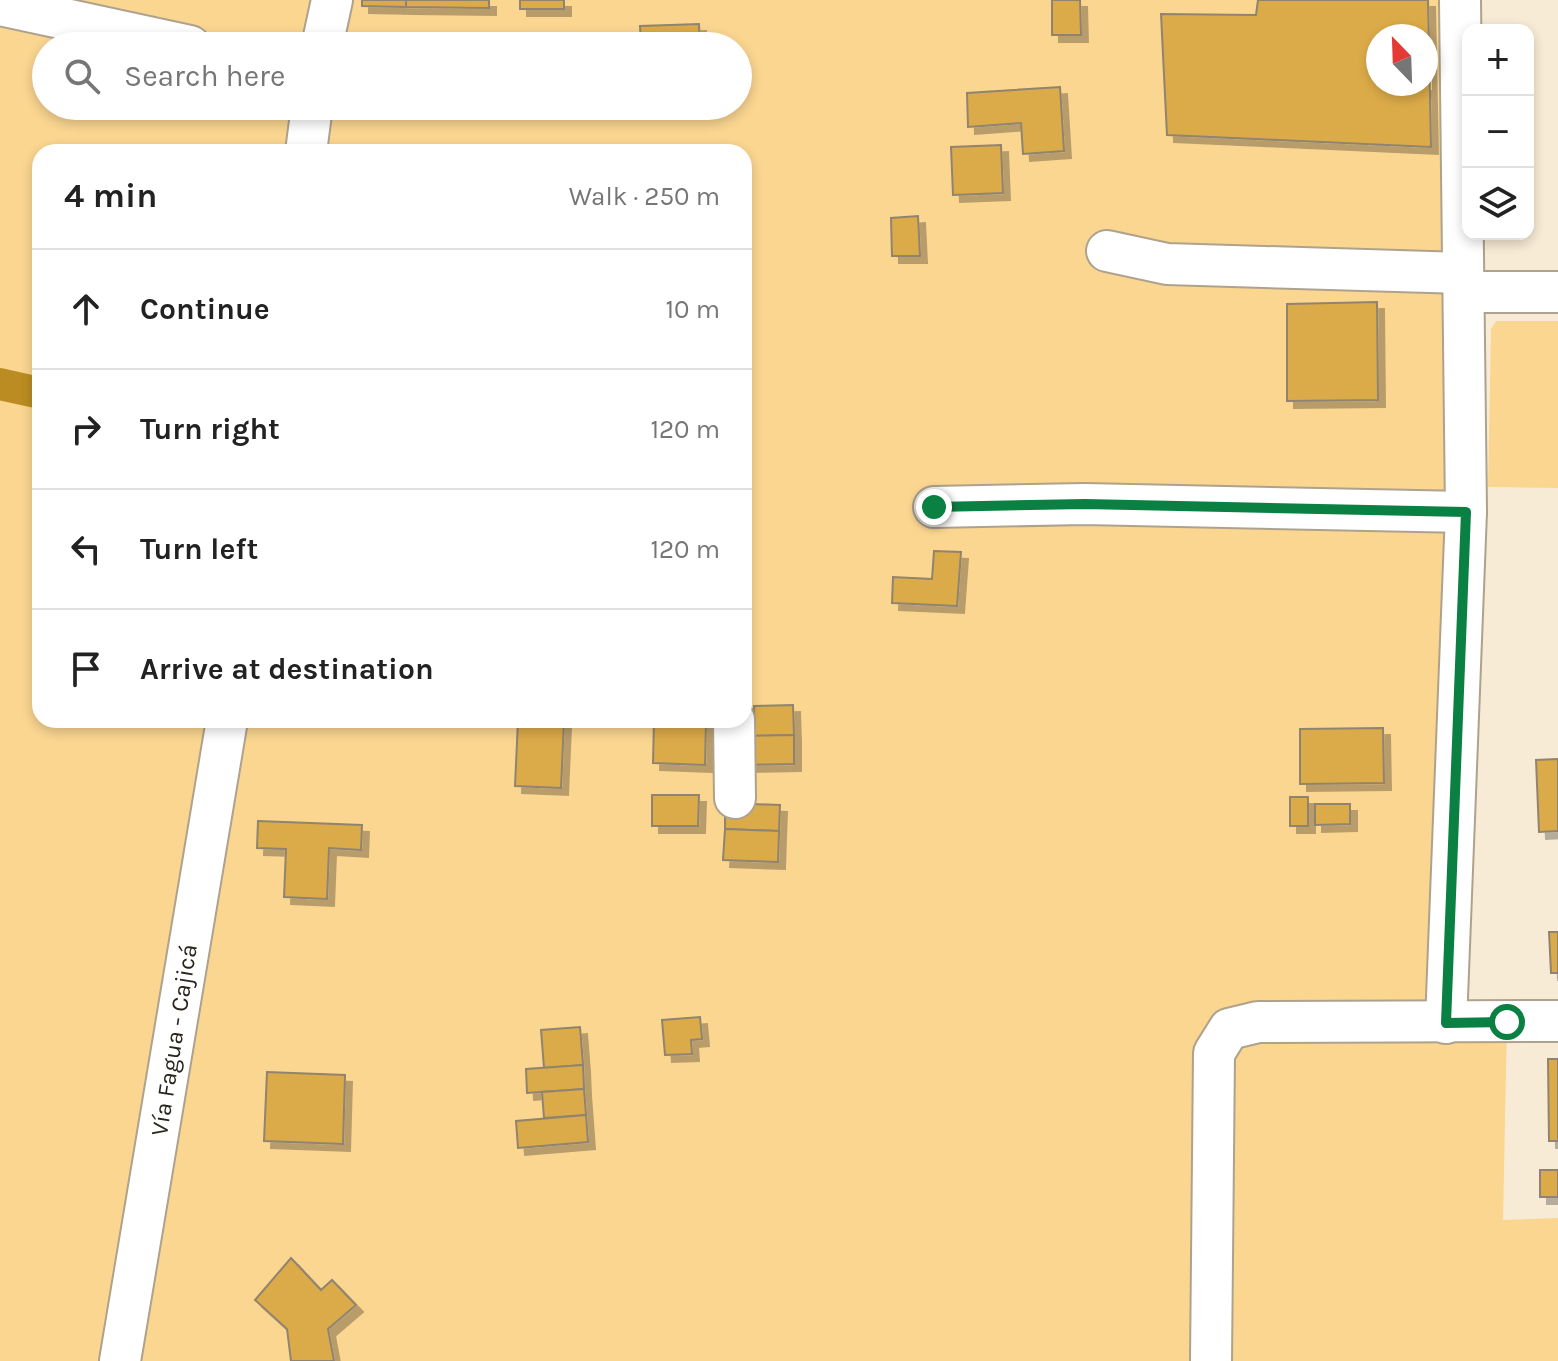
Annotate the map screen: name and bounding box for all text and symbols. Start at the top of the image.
north arrow [1366,24,1438,96]
map controls [1462,24,1534,240]
button: + [1462,24,1534,96]
search box [32,32,752,120]
icon: search [60,54,104,98]
text: Search here [124,58,285,94]
button: − [1462,96,1534,168]
button: layers [1462,168,1534,240]
text: 4 min [64,176,157,216]
text: Walk · 250 m [569,181,720,212]
icon: ahead [64,287,108,331]
text: Continue [140,291,270,327]
text: 10 m [665,294,720,325]
icon: right [64,407,108,451]
text: Turn right [140,411,280,447]
text: 120 m [650,414,720,445]
route end [916,489,952,525]
icon: left [64,527,108,571]
text: Turn left [140,531,258,567]
text: 120 m [650,534,720,565]
icon: arrive [64,647,108,691]
text: Arrive at destination [140,651,434,687]
street label: Vía Fagua - Cajicá [145,942,203,1138]
route start [1489,1004,1525,1040]

